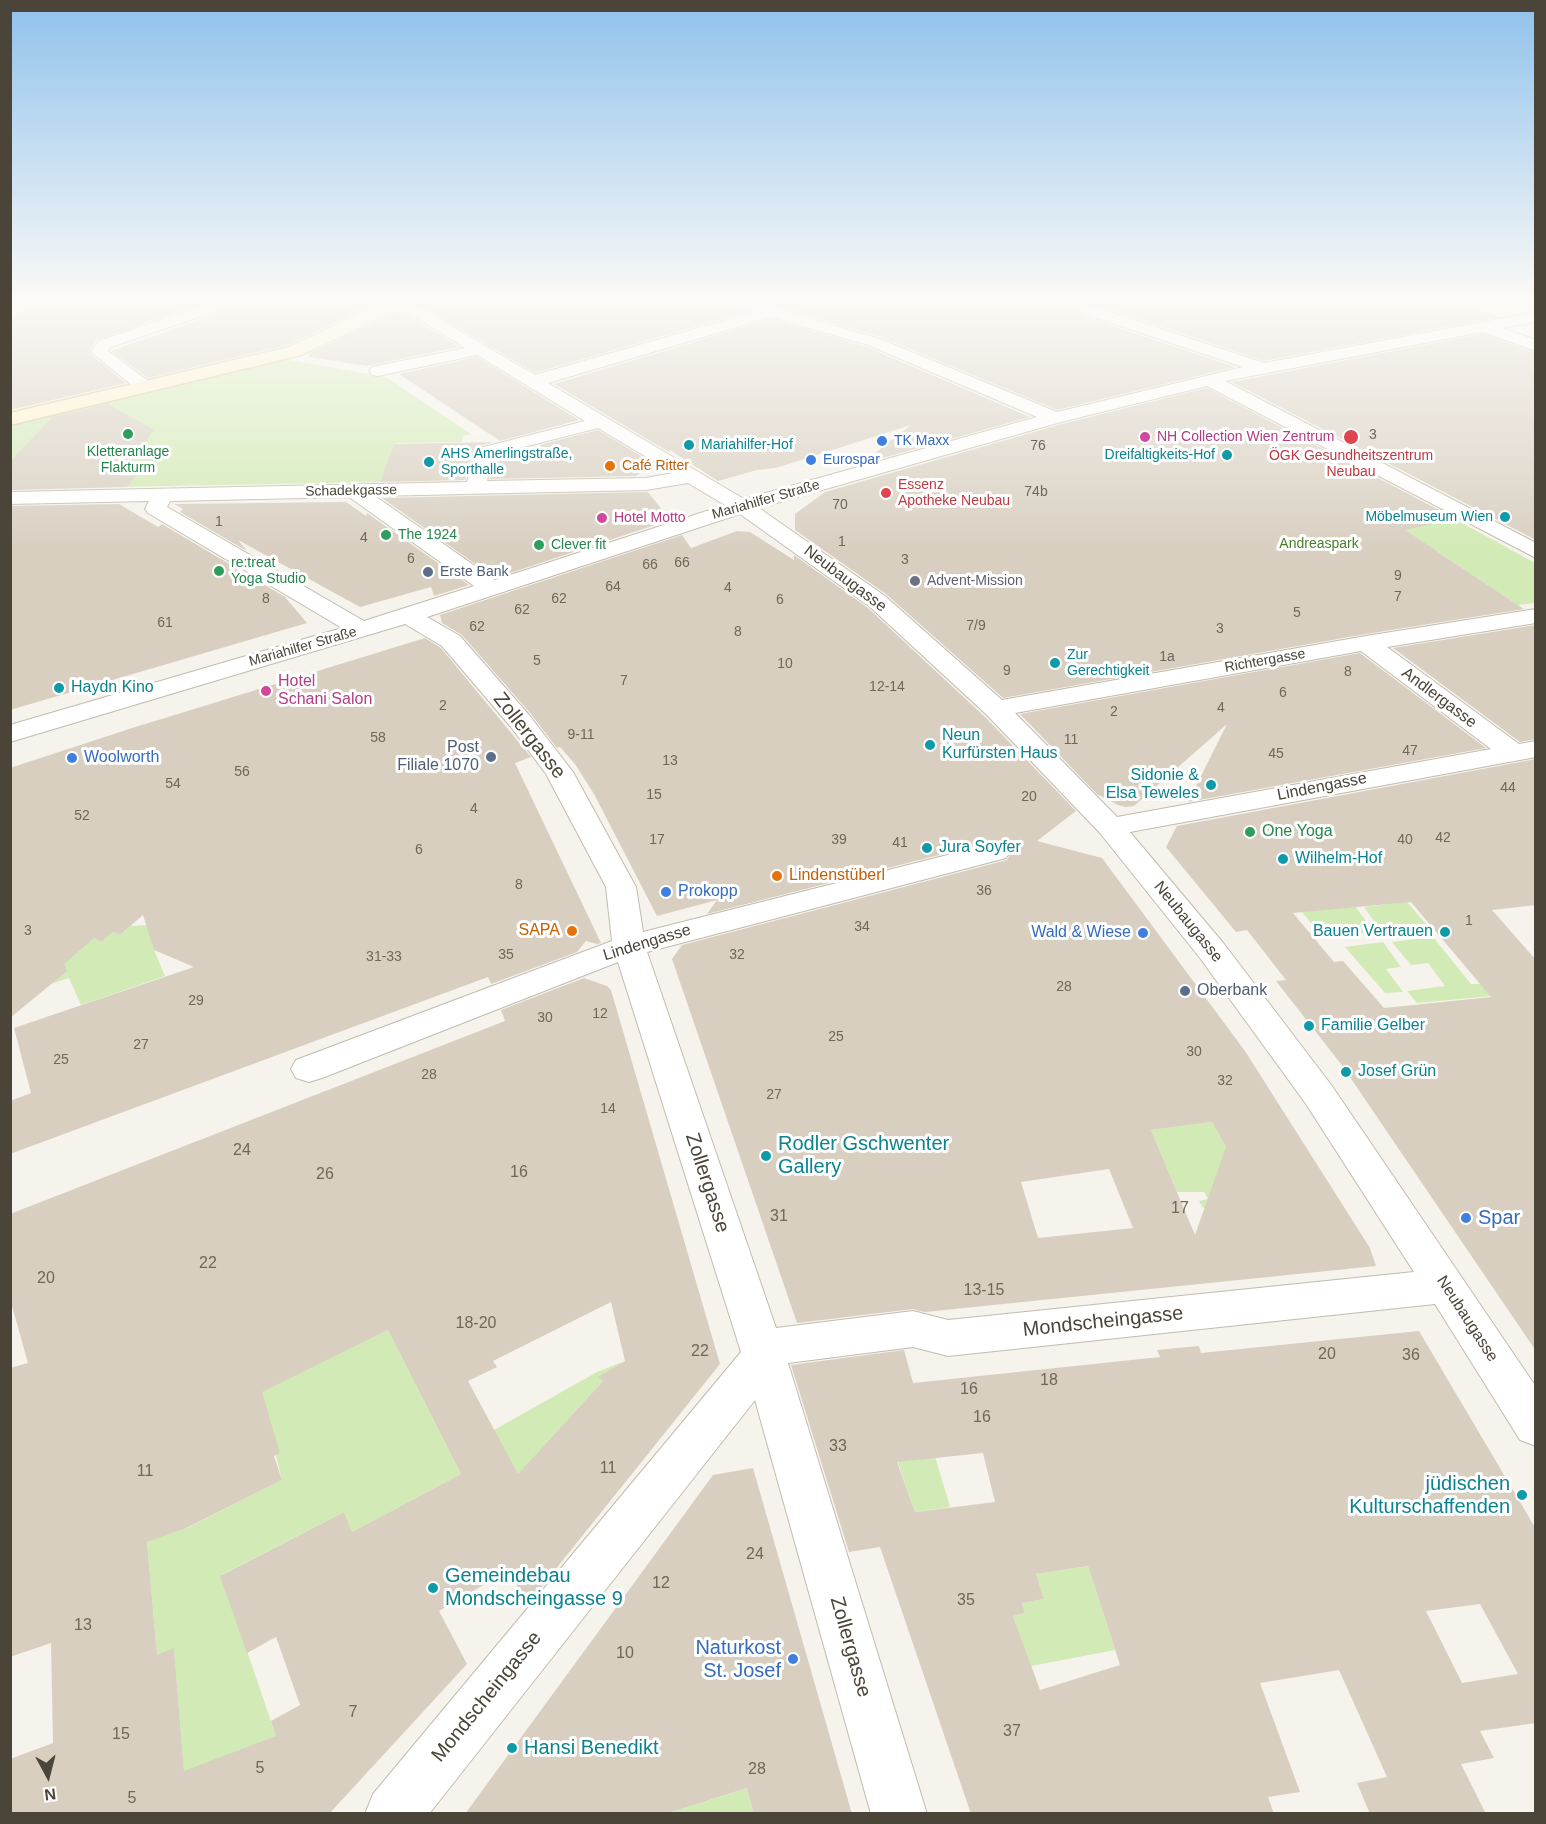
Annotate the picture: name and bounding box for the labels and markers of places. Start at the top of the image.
marker: Kletteranlage Flakturm [121,427,135,441]
marker: ÖGK Gesundheitszentrum Neubau [1342,428,1360,446]
place label: NH Collection Wien Zentrum [1157,429,1334,445]
marker: NH Collection Wien Zentrum [1138,430,1152,444]
place label: TK Maxx [894,433,949,449]
marker: TK Maxx [875,434,889,448]
place label: Mariahilfer-Hof [701,437,793,453]
marker: Mariahilfer-Hof [682,438,696,452]
place label: Kletteranlage Flakturm [87,444,169,476]
place label: AHS Amerlingstraße, Sporthalle [441,446,572,478]
place label: Dreifaltigkeits-Hof [1105,447,1215,463]
marker: Dreifaltigkeits-Hof [1220,448,1234,462]
place label: ÖGK Gesundheitszentrum Neubau [1269,448,1433,480]
place label: Eurospar [823,452,880,468]
marker: Eurospar [804,453,818,467]
marker: AHS Amerlingstraße, Sporthalle [422,455,436,469]
place label: Café Ritter [622,458,689,474]
marker: Café Ritter [603,459,617,473]
place label: Essenz Apotheke Neubau [898,477,1010,509]
marker: Essenz Apotheke Neubau [879,486,893,500]
place label: Möbelmuseum Wien [1365,509,1493,525]
place label: Hotel Motto [614,510,686,526]
marker: Möbelmuseum Wien [1498,510,1512,524]
marker: Hotel Motto [595,511,609,525]
place label: The 1924 [398,527,457,543]
marker: The 1924 [379,528,393,542]
place label: Clever fit [551,537,606,553]
marker: Clever fit [532,538,546,552]
place label: re:treat Yoga Studio [231,555,306,588]
marker: re:treat Yoga Studio [212,564,226,578]
place label: Erste Bank [440,564,508,580]
marker: Erste Bank [421,565,435,579]
place label: Advent-Mission [927,573,1023,589]
marker: Advent-Mission [908,574,922,588]
place label: Zur Gerechtigkeit [1067,647,1149,680]
marker: Zur Gerechtigkeit [1048,656,1062,670]
place label: Hotel Schani Salon [278,672,372,710]
place label: Haydn Kino [71,678,154,698]
marker: Haydn Kino [52,681,66,695]
marker: Hotel Schani Salon [259,684,273,698]
place label: Neun Kurfürsten Haus [942,726,1058,764]
place label: Post Filiale 1070 [397,738,479,776]
marker: Neun Kurfürsten Haus [923,738,937,752]
place label: Woolworth [84,748,159,768]
marker: Post Filiale 1070 [484,750,498,764]
marker: Woolworth [65,751,79,765]
place label: Sidonie & Elsa Teweles [1106,766,1199,804]
marker: Sidonie & Elsa Teweles [1204,778,1218,792]
place label: One Yoga [1262,822,1333,842]
marker: One Yoga [1243,825,1257,839]
place label: Jura Soyfer [939,838,1021,858]
marker: Jura Soyfer [920,841,934,855]
place label: Wilhelm-Hof [1295,849,1382,869]
marker: Wilhelm-Hof [1276,852,1290,866]
place label: Lindenstüberl [789,866,885,886]
marker: Lindenstüberl [770,869,784,883]
place label: Prokopp [678,882,738,902]
marker: Prokopp [659,885,673,899]
place label: SAPA [518,921,560,941]
place label: Bauen Vertrauen [1313,922,1433,942]
place label: Wald & Wiese [1031,923,1131,943]
marker: SAPA [565,924,579,938]
marker: Bauen Vertrauen [1438,925,1452,939]
marker: Wald & Wiese [1136,926,1150,940]
place label: Oberbank [1197,981,1267,1001]
marker: Oberbank [1178,984,1192,998]
place label: Familie Gelber [1321,1016,1425,1036]
marker: Familie Gelber [1302,1019,1316,1033]
place label: Josef Grün [1358,1062,1436,1082]
marker: Josef Grün [1339,1065,1353,1079]
place label: Rodler Gschwenter Gallery [778,1132,949,1179]
marker: Rodler Gschwenter Gallery [759,1149,773,1163]
place label: Spar [1478,1206,1520,1230]
marker: Spar [1459,1211,1473,1225]
place label: jüdischen Kulturschaffenden [1349,1472,1510,1519]
marker: jüdischen Kulturschaffenden [1515,1488,1529,1502]
place label: Gemeindebau Mondscheingasse 9 [445,1564,623,1611]
marker: Gemeindebau Mondscheingasse 9 [426,1581,440,1595]
place label: Naturkost St. Josef [695,1636,781,1683]
marker: Naturkost St. Josef [786,1652,800,1666]
place label: Hansi Benedikt [524,1736,659,1760]
marker: Hansi Benedikt [505,1741,519,1755]

